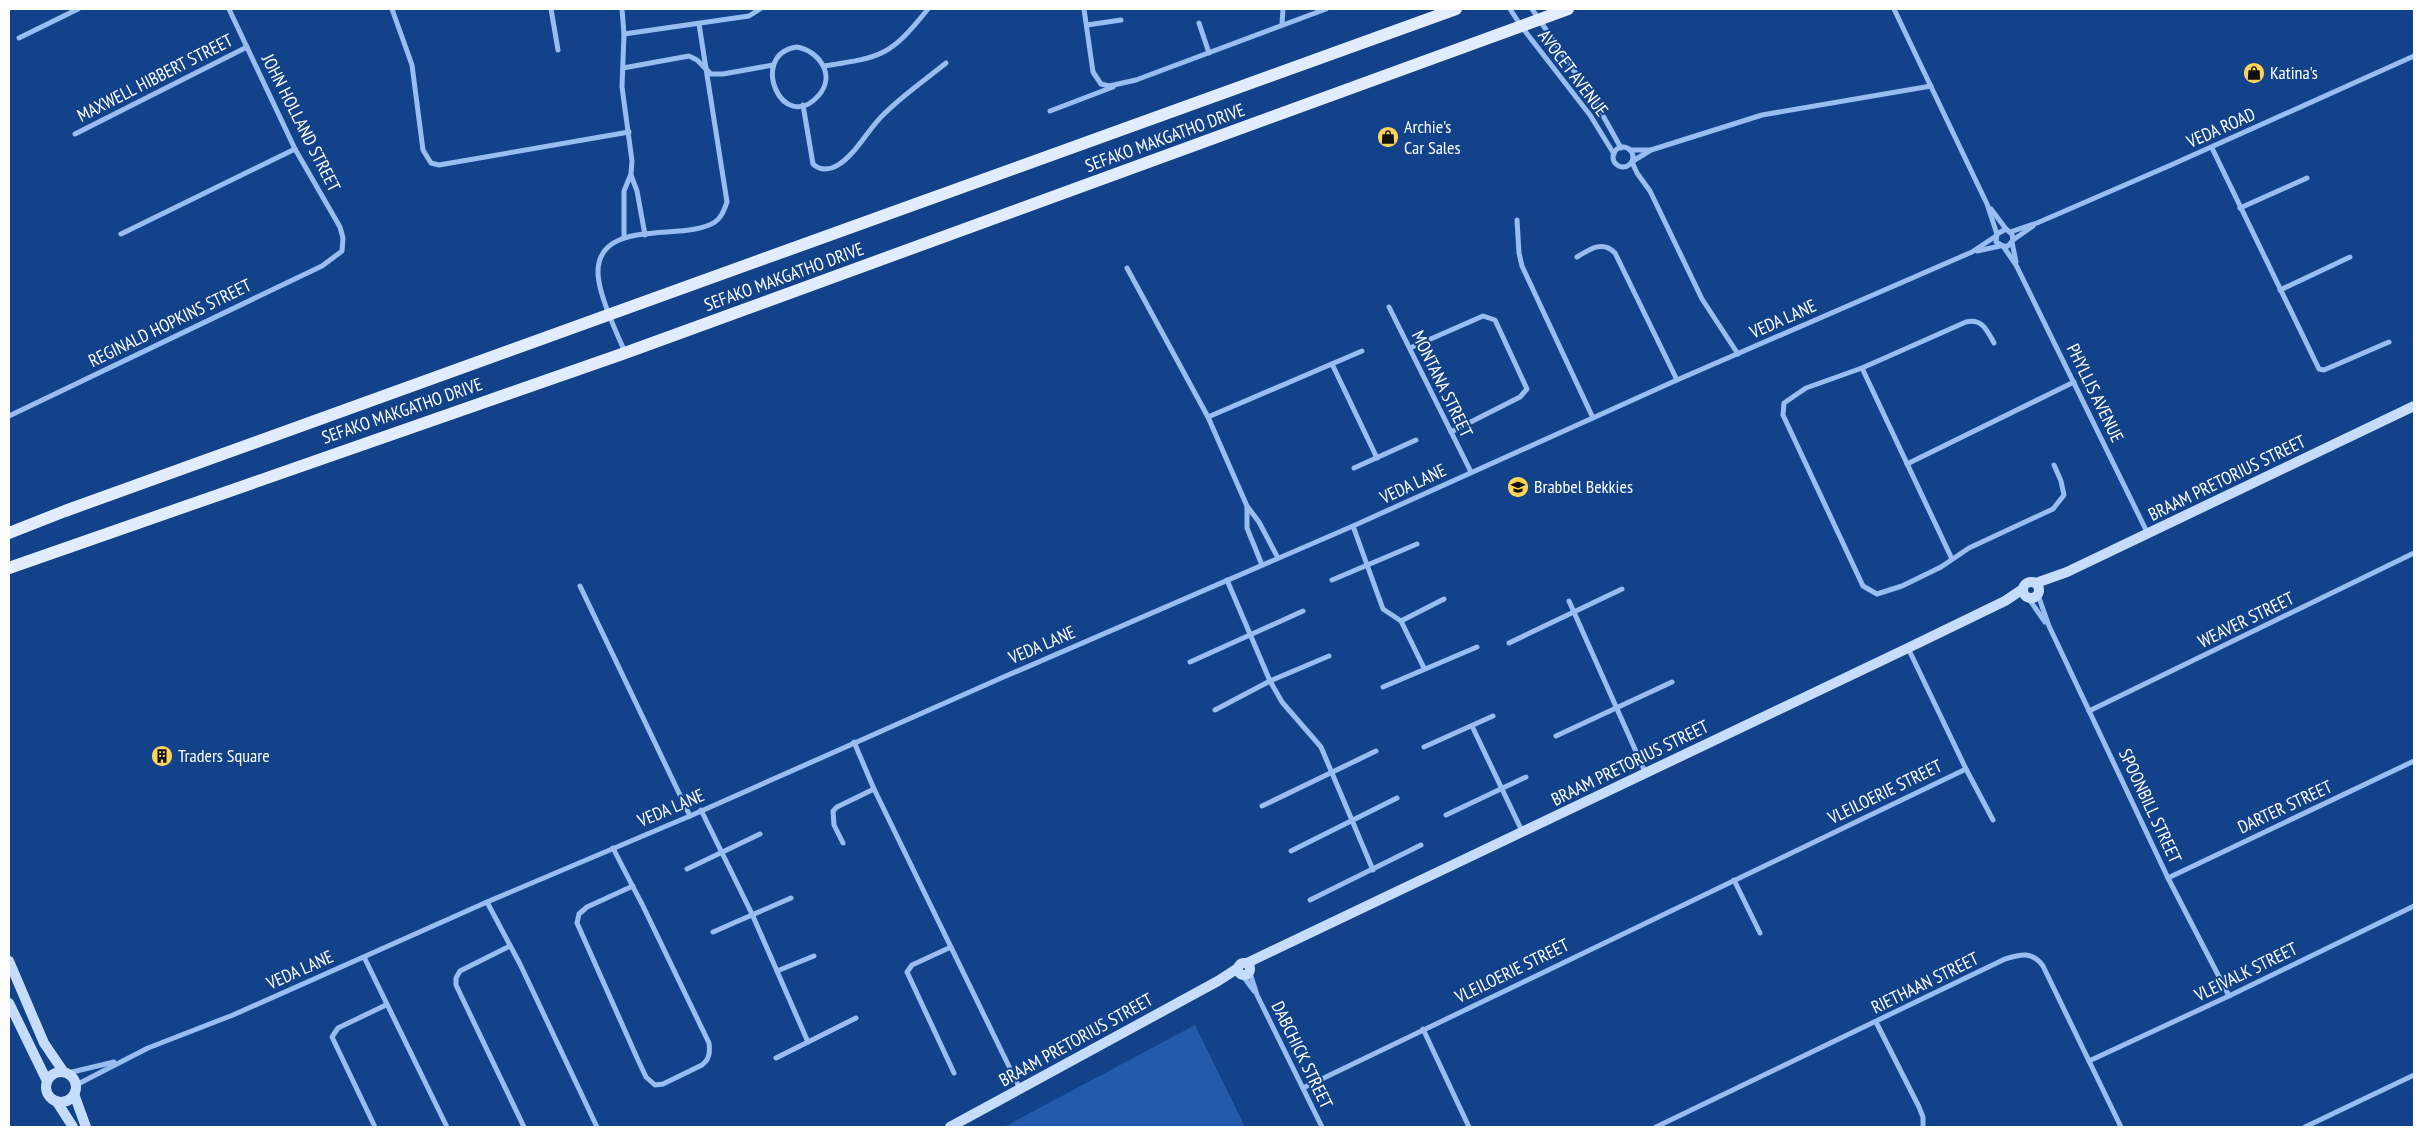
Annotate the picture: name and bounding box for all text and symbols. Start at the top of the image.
street label: AVOCET AVENUE [1533,25,1614,121]
street label: MAXWELL HIBBERT STREET [73,28,237,127]
street label: JOHN HOLLAND STREET [256,49,346,195]
shop icon: Katina's [2242,61,2266,85]
place label: Katina's [2270,61,2318,84]
street label: SEFAKO MAKGATHO DRIVE [1082,98,1248,177]
street label: VEDA ROAD [2182,102,2259,153]
place label: Archie's Car Sales [1404,115,1461,159]
shop icon: Archie's Car Sales [1376,125,1400,149]
street label: SEFAKO MAKGATHO DRIVE [701,237,867,316]
street label: REGINALD HOPKINS STREET [85,273,255,372]
street label: VEDA LANE [1745,294,1820,344]
street label: MONTANA STREET [1407,327,1478,441]
street label: PHYLLIS AVENUE [2062,340,2129,446]
street label: SEFAKO MAKGATHO DRIVE [319,372,485,449]
street label: BRAAM PRETORIUS STREET [2144,429,2309,526]
street label: VEDA LANE [1375,458,1450,509]
school or university icon: Brabbel Bekkies [1506,475,1530,499]
place label: Brabbel Bekkies [1534,475,1633,498]
street label: WEAVER STREET [2194,586,2298,653]
street label: VEDA LANE [1004,620,1079,669]
street label: BRAAM PRETORIUS STREET [1547,714,1712,811]
building icon: Traders Square [150,744,174,768]
place label: Traders Square [178,744,270,767]
street label: SPOONBILL STREET [2114,745,2187,867]
street label: VLEILOERIE STREET [1823,754,1946,830]
street label: DARTER STREET [2234,775,2336,838]
street label: VEDA LANE [633,783,708,832]
street label: VLEILOERIE STREET [1450,933,1573,1009]
street label: VLEIVALK STREET [2190,937,2301,1007]
street label: VEDA LANE [262,945,337,995]
street label: RIETHAAN STREET [1867,947,1982,1018]
street label: BRAAM PRETORIUS STREET [995,988,1157,1091]
street label: DABCHICK STREET [1267,997,1338,1112]

